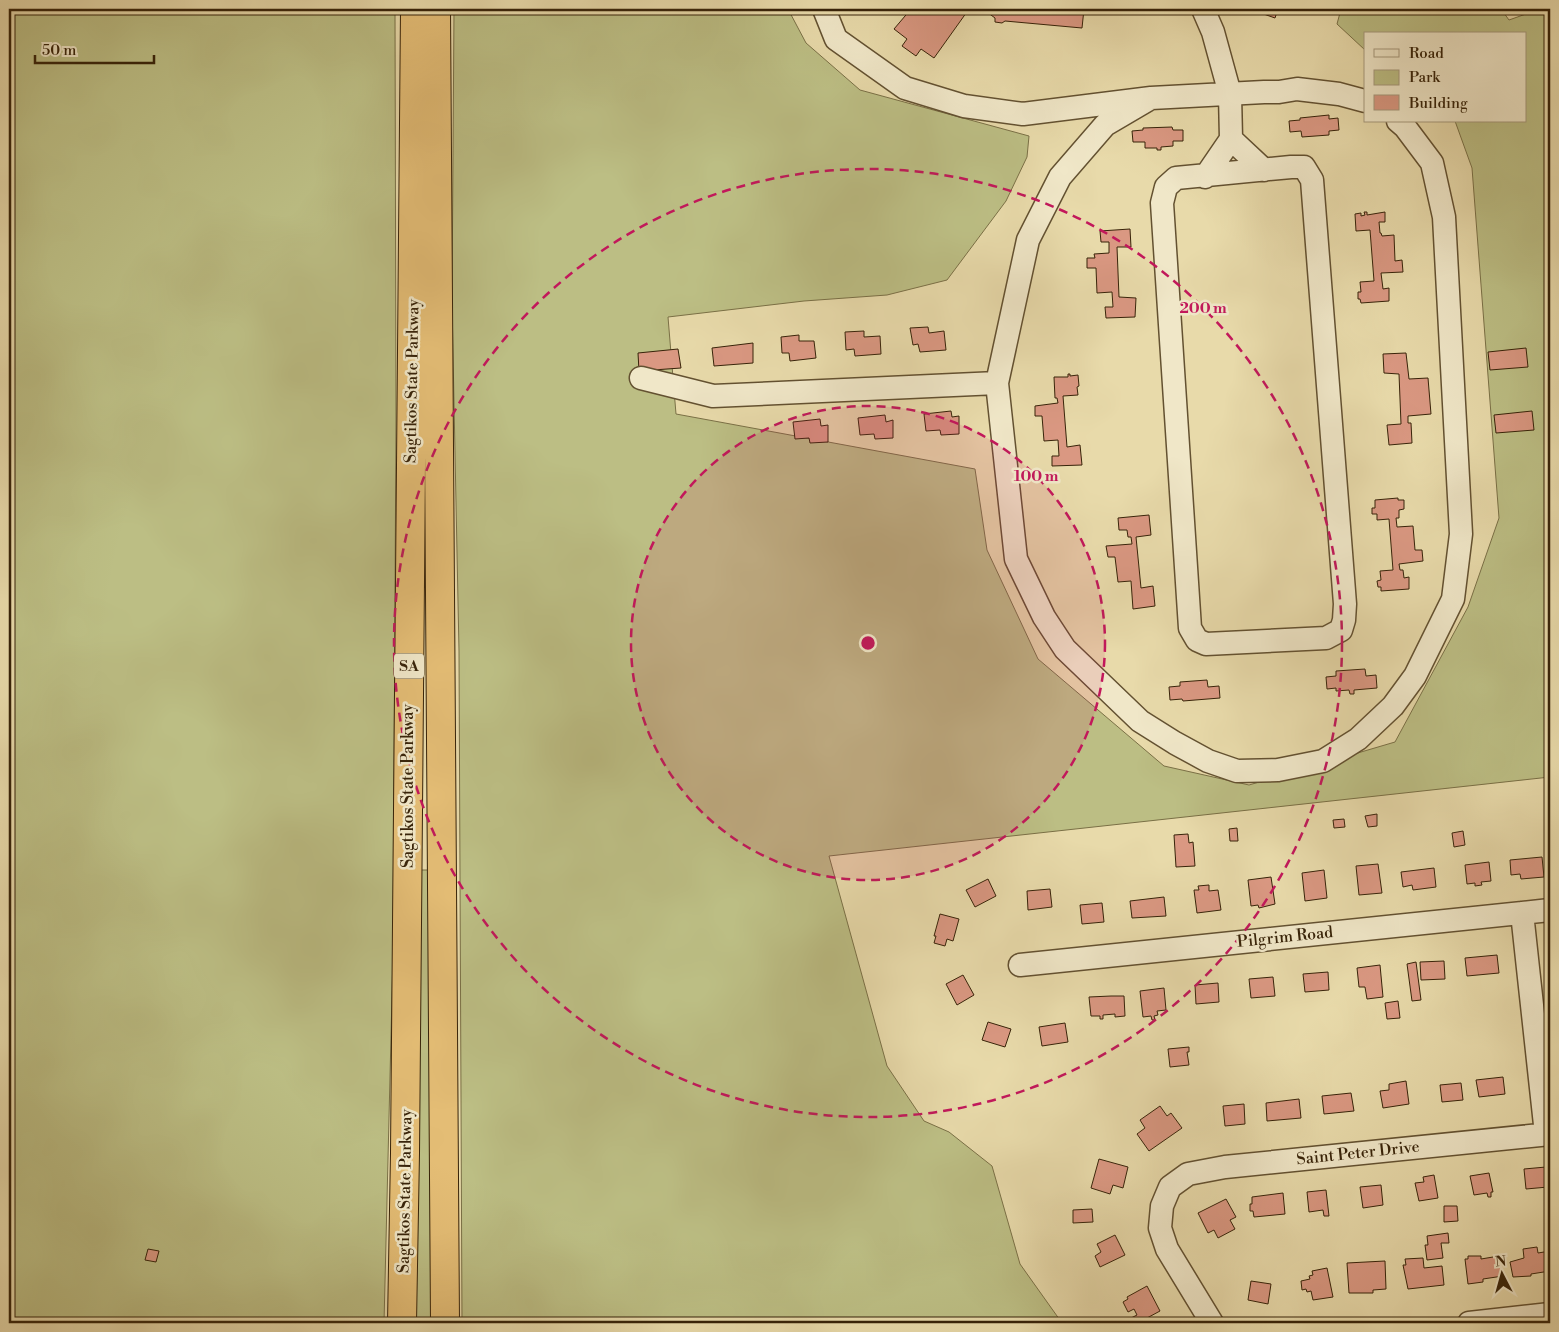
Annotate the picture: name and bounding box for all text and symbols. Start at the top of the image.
scale bar [35,32,154,64]
legend [1364,32,1526,122]
text: 50 m [42,41,76,60]
text: Road [1409,44,1444,63]
text: Park [1409,68,1441,87]
text: Building [1408,94,1468,113]
street label: Sagtikos State Parkway [401,299,423,463]
text: 200 m [1179,299,1227,318]
text: 100 m [1014,467,1059,486]
centre of rings [859,634,877,652]
road number: SA [394,654,424,678]
street label: Sagtikos State Parkway [398,704,418,868]
street label: Pilgrim Road [1236,922,1334,952]
street label: Sagtikos State Parkway [394,1109,416,1273]
street label: Saint Peter Drive [1295,1137,1421,1169]
north arrow [1476,1250,1526,1300]
text: N [1494,1253,1507,1272]

